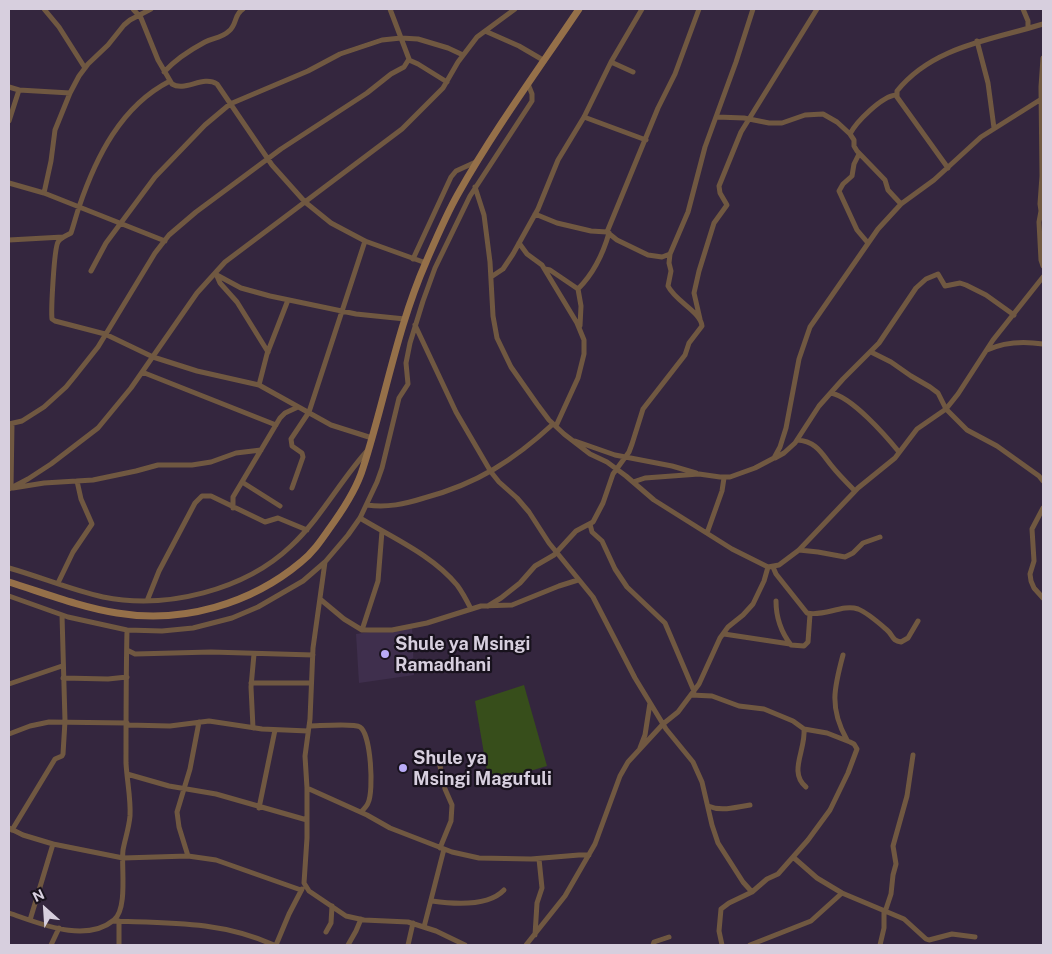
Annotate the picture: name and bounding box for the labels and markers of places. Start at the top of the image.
place label: Shule ya Msingi Ramadhani [395,633,530,676]
marker: Shule ya Msingi Ramadhani [379,648,391,660]
place label: Shule ya Msingi Magufuli [413,747,552,790]
marker: Shule ya Msingi Magufuli [397,762,409,774]

